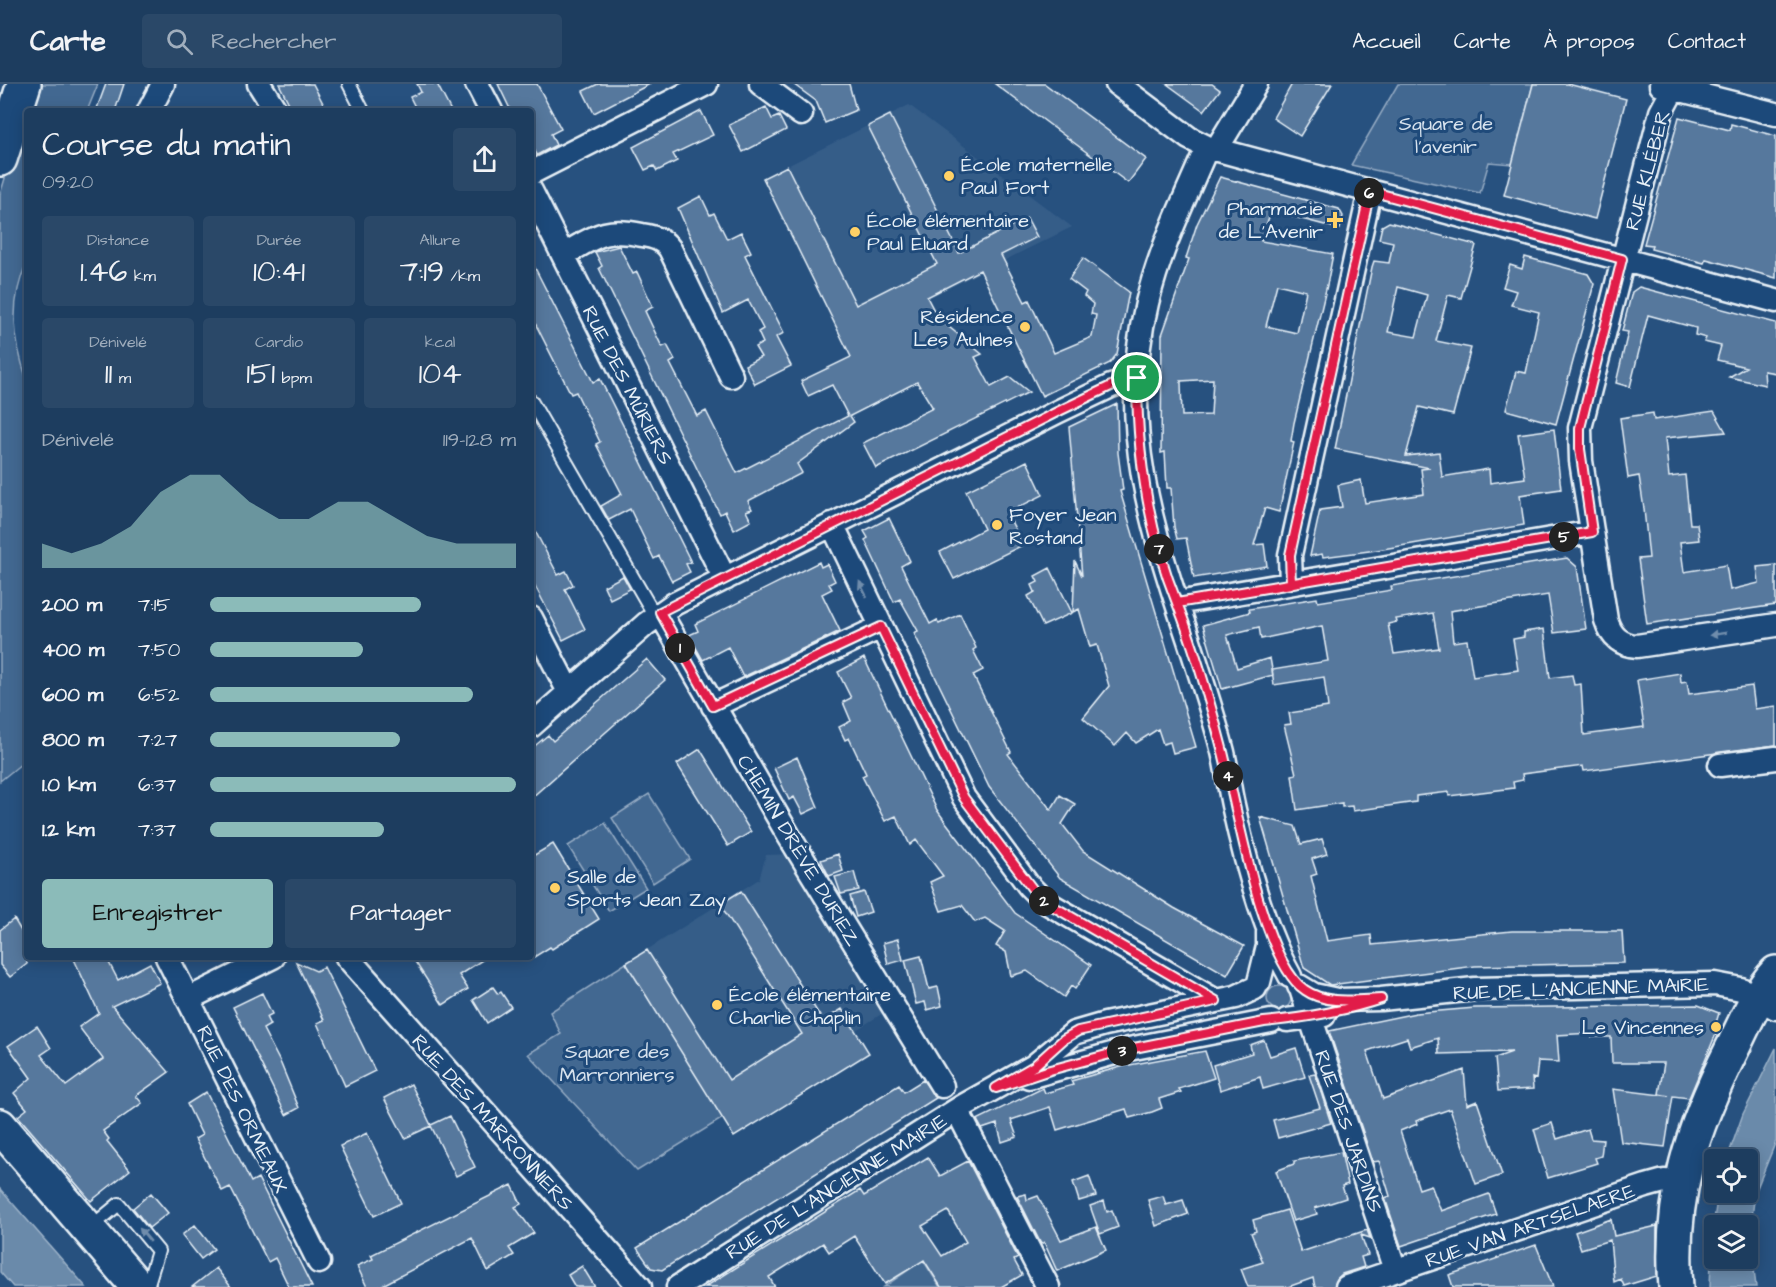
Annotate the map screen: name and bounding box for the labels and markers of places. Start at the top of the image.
place label: École maternelle Paul Fort [961,151,1113,202]
marker: École maternelle Paul Fort [942,169,956,183]
pin: 6 [1354,178,1384,208]
place label: Pharmacie de L'Avenir [1219,195,1323,246]
place label: École élémentaire Paul Eluard [867,207,1029,258]
marker: Pharmacie de L'Avenir [1328,213,1342,227]
marker: École élémentaire Paul Eluard [848,225,862,239]
place label: Résidence Les Aulnes [913,303,1013,354]
marker: Résidence Les Aulnes [1018,320,1032,334]
pin [1111,352,1162,403]
place label: Foyer Jean Rostand [1009,501,1117,552]
marker: Foyer Jean Rostand [990,518,1004,532]
pin: 5 [1549,522,1579,552]
pin: 7 [1144,534,1174,564]
pin: 1 [665,633,695,663]
pin: 4 [1213,761,1243,791]
place label: Salle de Sports Jean Zay [567,863,726,915]
marker: Salle de Sports Jean Zay [548,881,562,895]
pin: 2 [1029,886,1059,916]
place label: École élémentaire Charlie Chaplin [729,981,891,1032]
marker: École élémentaire Charlie Chaplin [710,998,724,1012]
place label: Le Vincennes [1581,1014,1704,1042]
marker: Le Vincennes [1709,1020,1723,1034]
pin: 3 [1107,1036,1137,1066]

